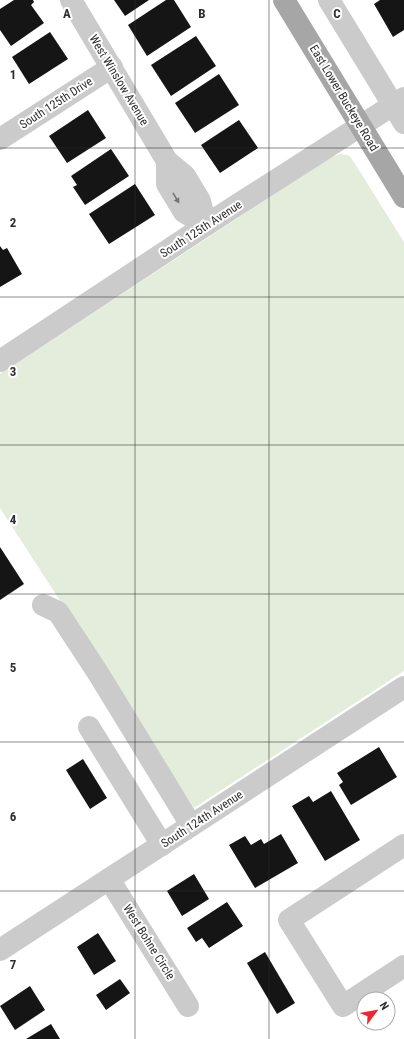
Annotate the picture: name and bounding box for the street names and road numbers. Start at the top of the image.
street label: West Winslow Avenue [86,32,152,128]
street label: East Lower Buckeye Road [307,42,381,154]
street label: South 125th Drive [17,74,95,132]
street label: South 125th Avenue [158,197,245,261]
street label: South 124th Avenue [159,787,246,851]
street label: West Bohne Circle [120,902,178,982]

